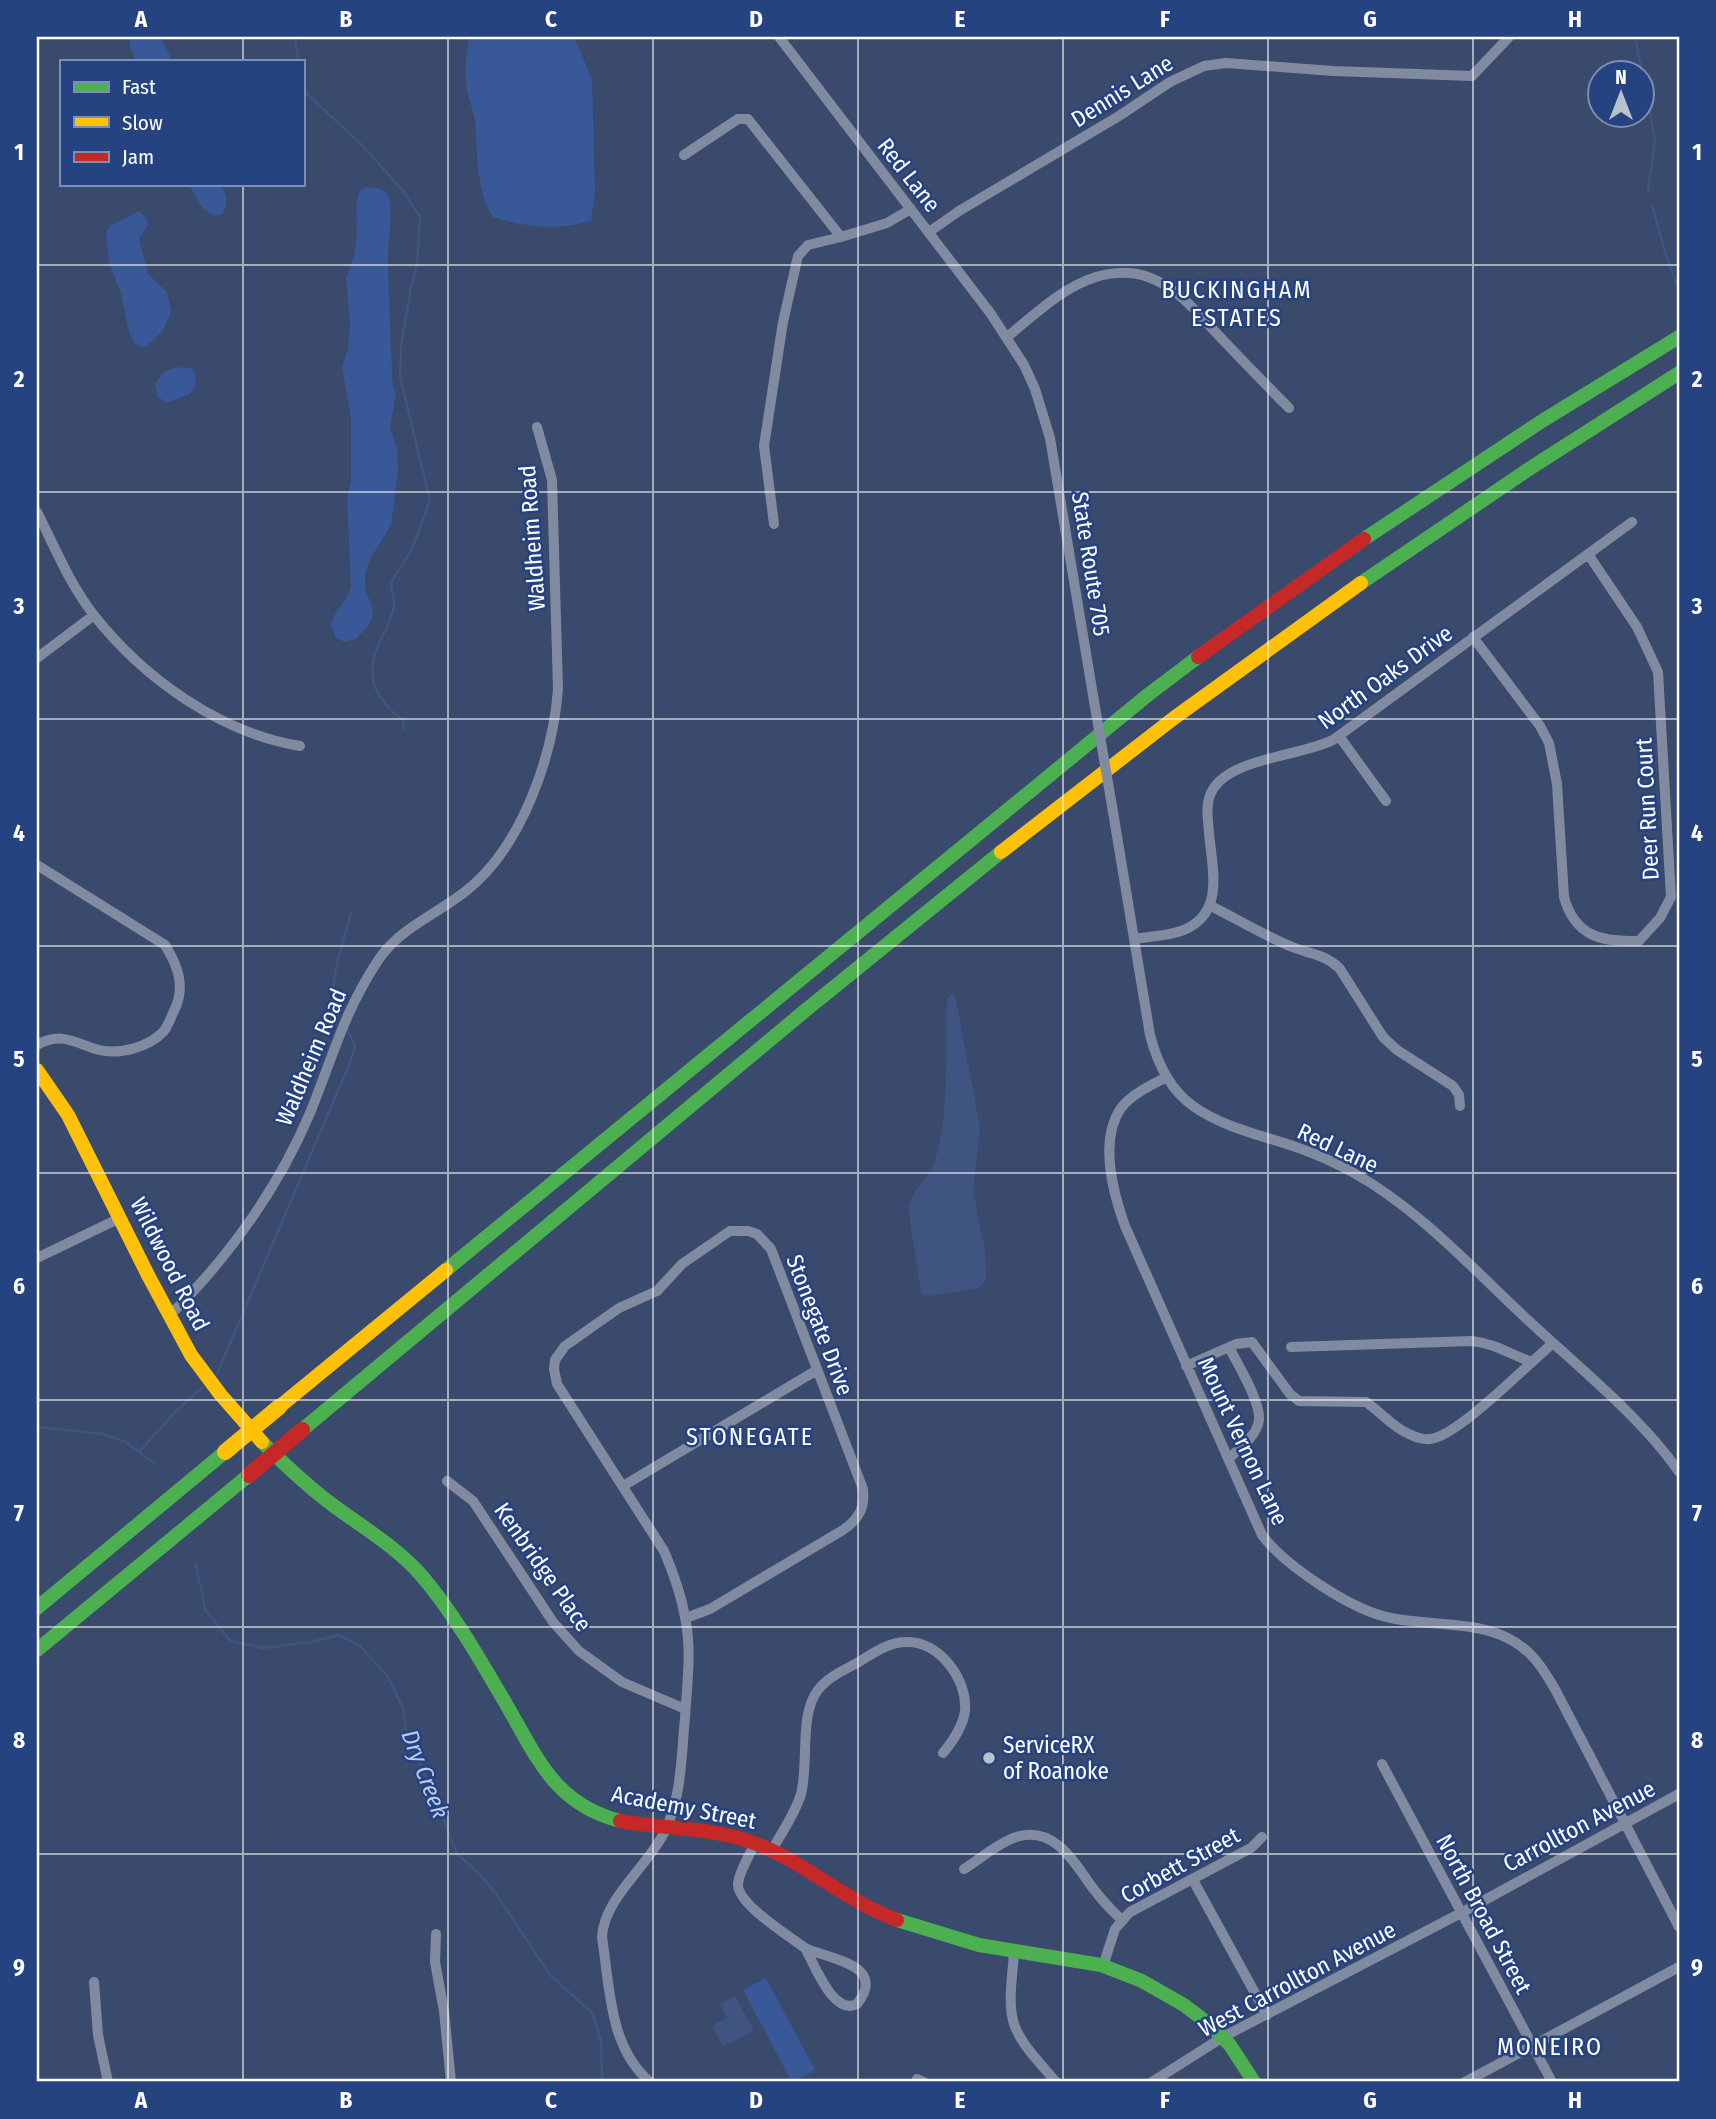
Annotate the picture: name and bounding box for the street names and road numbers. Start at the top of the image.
street label: Dennis Lane [1066,49,1178,133]
street label: Red Lane [871,132,947,218]
street label: Waldheim Road [513,464,551,612]
street label: State Route 705 [1066,490,1116,638]
street label: North Oaks Drive [1312,619,1458,735]
street label: Deer Run Court [1629,737,1665,881]
street label: Waldheim Road [270,984,352,1130]
street label: Red Lane [1293,1117,1383,1179]
street label: Wildwood Road [124,1193,216,1335]
street label: Stonegate Drive [780,1251,860,1399]
street label: Mount Vernon Lane [1192,1352,1294,1530]
street label: Kenbridge Place [488,1497,598,1637]
street label: Carrollton Avenue [1498,1774,1660,1878]
street label: Academy Street [609,1779,759,1835]
street label: Corbett Street [1116,1821,1245,1909]
street label: North Broad Street [1430,1829,1538,1999]
street label: West Carrollton Avenue [1194,1915,1400,2043]

